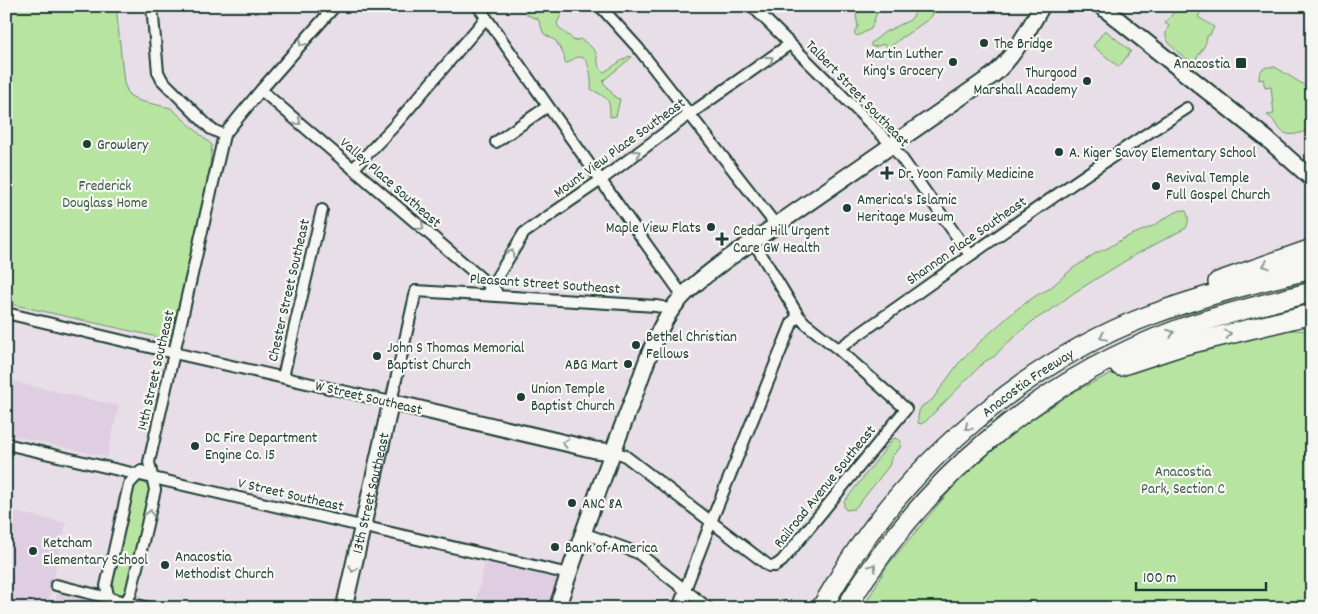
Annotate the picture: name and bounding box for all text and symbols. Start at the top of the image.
place label: The Bridge [994,34,1053,56]
street label: Talbert Street Southeast [799,36,914,153]
one-way arrow [299,37,308,46]
marker: The Bridge [978,37,990,49]
place label: Martin Luther King's Grocery [863,44,944,83]
place label: Anacostia [1174,54,1231,76]
one-way arrow [764,56,774,65]
marker: Martin Luther King's Grocery [947,56,959,68]
marker: Anacostia [1234,56,1248,70]
place label: Thurgood Marshall Academy [974,63,1078,102]
marker: Thurgood Marshall Academy [1081,75,1093,87]
street label: Mount View Place Southeast [550,93,691,204]
one-way arrow [292,116,301,124]
street label: Valley Place Southeast [334,133,446,234]
place label: Growlery [97,135,149,157]
marker: Growlery [81,138,93,150]
place label: A. Kiger Savoy Elementary School [1069,143,1256,165]
marker: A. Kiger Savoy Elementary School [1053,146,1065,158]
one-way arrow [631,150,641,159]
place label: Dr. Yoon Family Medicine [898,164,1034,186]
marker: Dr. Yoon Family Medicine [880,166,894,180]
place label: Revival Temple Full Gospel Church [1166,168,1270,207]
park label: Frederick Douglass Home [62,176,148,215]
marker: Revival Temple Full Gospel Church [1150,180,1162,192]
place label: America's Islamic Heritage Museum [857,190,957,229]
street label: Shannon Place Southeast [902,191,1032,292]
marker: America's Islamic Heritage Museum [841,202,853,214]
street label: Chester Street Southeast [263,216,317,364]
place label: Maple View Flats [606,218,701,240]
marker: Maple View Flats [705,221,717,233]
place label: Cedar Hill Urgent Care GW Health [733,221,830,260]
one-way arrow [416,222,425,231]
marker: Cedar Hill Urgent Care GW Health [715,232,729,246]
one-way arrow [505,249,515,258]
one-way arrow [1262,259,1270,269]
street label: Pleasant Street Southeast [469,269,621,301]
street label: 14th Street Southeast [132,308,182,433]
place label: Bethel Christian Fellows [646,327,737,366]
one-way arrow [1166,328,1174,338]
one-way arrow [1224,329,1232,340]
one-way arrow [1099,331,1108,341]
place label: John S Thomas Memorial Baptist Church [387,338,525,377]
marker: Bethel Christian Fellows [630,339,642,351]
street label: Anacostia Freeway [978,344,1080,424]
marker: John S Thomas Memorial Baptist Church [371,350,383,362]
place label: ABG Mart [565,355,618,377]
marker: ABG Mart [622,358,634,370]
street label: W Street Southeast [313,376,425,422]
place label: Union Temple Baptist Church [531,379,615,418]
marker: Union Temple Baptist Church [515,391,527,403]
street label: Railroad Avenue Southeast [769,421,882,553]
one-way arrow [965,421,974,430]
place label: DC Fire Department Engine Co. 15 [205,428,318,467]
street label: 13th Street Southeast [348,430,397,556]
one-way arrow [560,438,569,449]
marker: DC Fire Department Engine Co. 15 [189,440,201,452]
park label: Anacostia Park, Section C [1141,462,1225,501]
street label: V Street Southeast [235,473,346,519]
place label: ANC 8A [582,494,623,516]
marker: ANC 8A [566,497,578,509]
one-way arrow [144,509,155,518]
place label: Ketcham Elementary School [43,533,148,572]
place label: Bank of America [565,538,658,560]
marker: Bank of America [549,541,561,553]
marker: Ketcham Elementary School [27,545,39,557]
place label: Anacostia Methodist Church [175,547,274,586]
marker: Anacostia Methodist Church [159,559,171,571]
scale bar [1136,559,1266,591]
one-way arrow [867,563,876,573]
one-way arrow [348,565,359,574]
text: 100 m [1143,568,1176,590]

